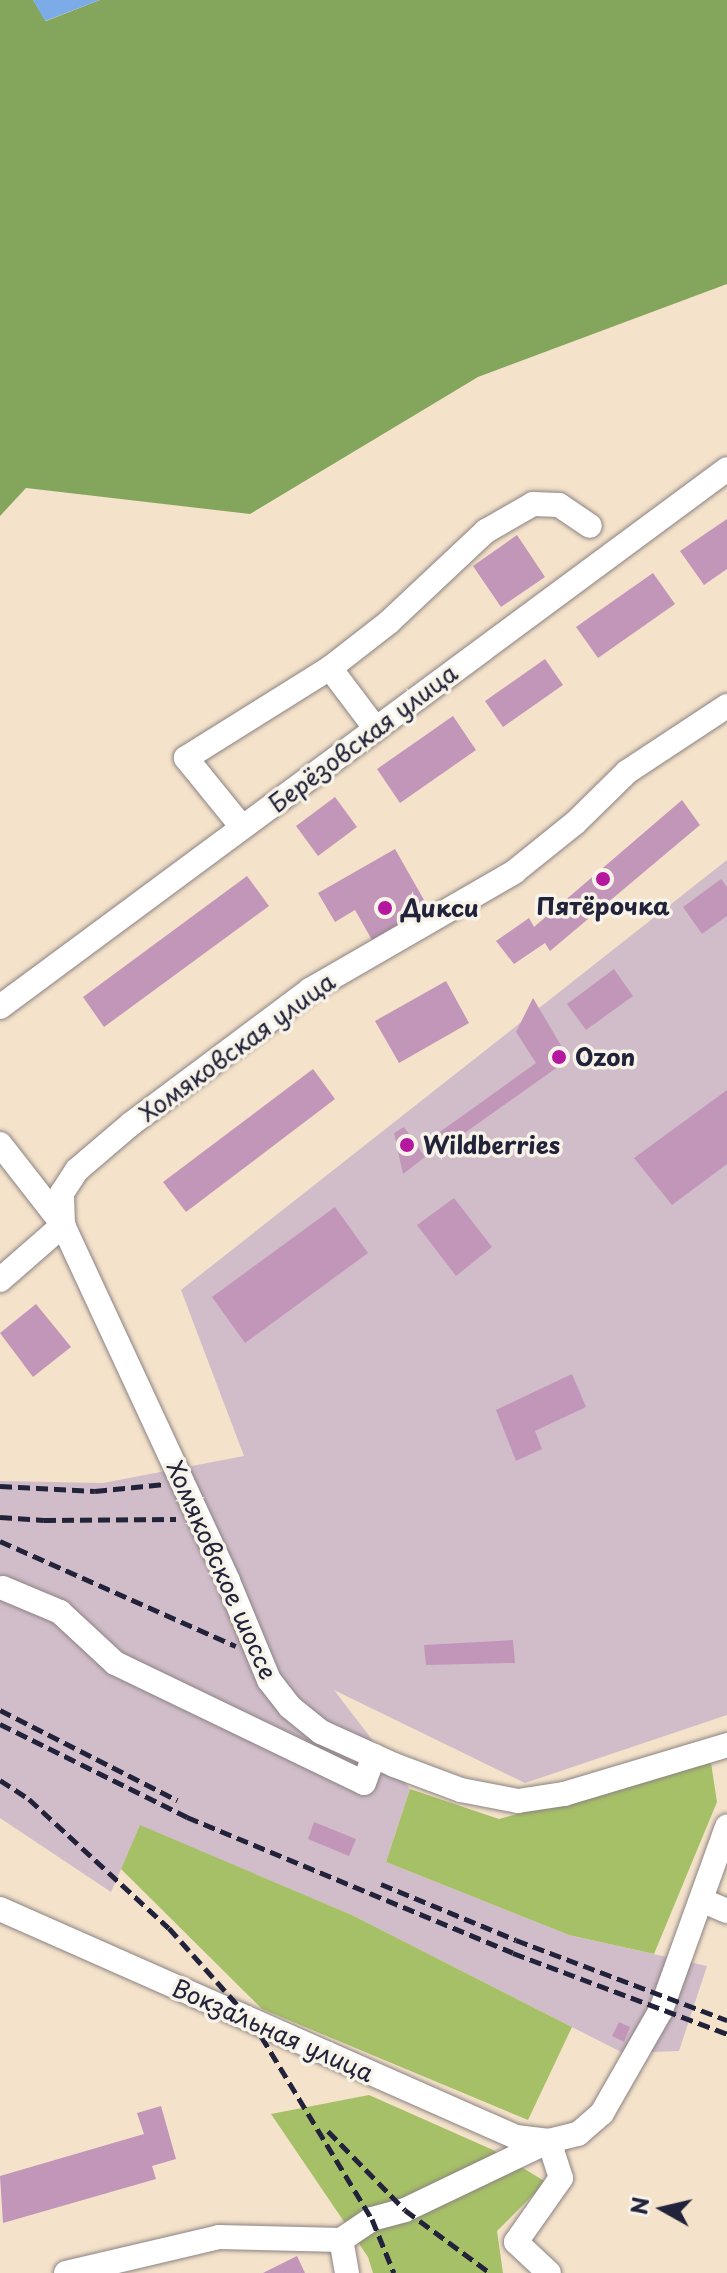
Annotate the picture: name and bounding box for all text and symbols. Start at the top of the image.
street label: Берёзовская улица [263,657,463,819]
marker: Пятёрочка [594,870,612,888]
place label: Пятёрочка [536,892,670,920]
place label: Дикси [401,894,479,922]
marker: Дикси [376,899,394,917]
street label: Хомяковская улица [133,966,341,1128]
place label: Ozon [575,1043,635,1071]
marker: Ozon [550,1048,568,1066]
place label: Wildberries [423,1131,560,1159]
marker: Wildberries [398,1136,416,1154]
street label: Хомяковское шоссе [161,1456,283,1684]
street label: Вокзальная улица [167,1972,379,2088]
north arrow [623,2169,703,2249]
text: N [621,2195,656,2217]

